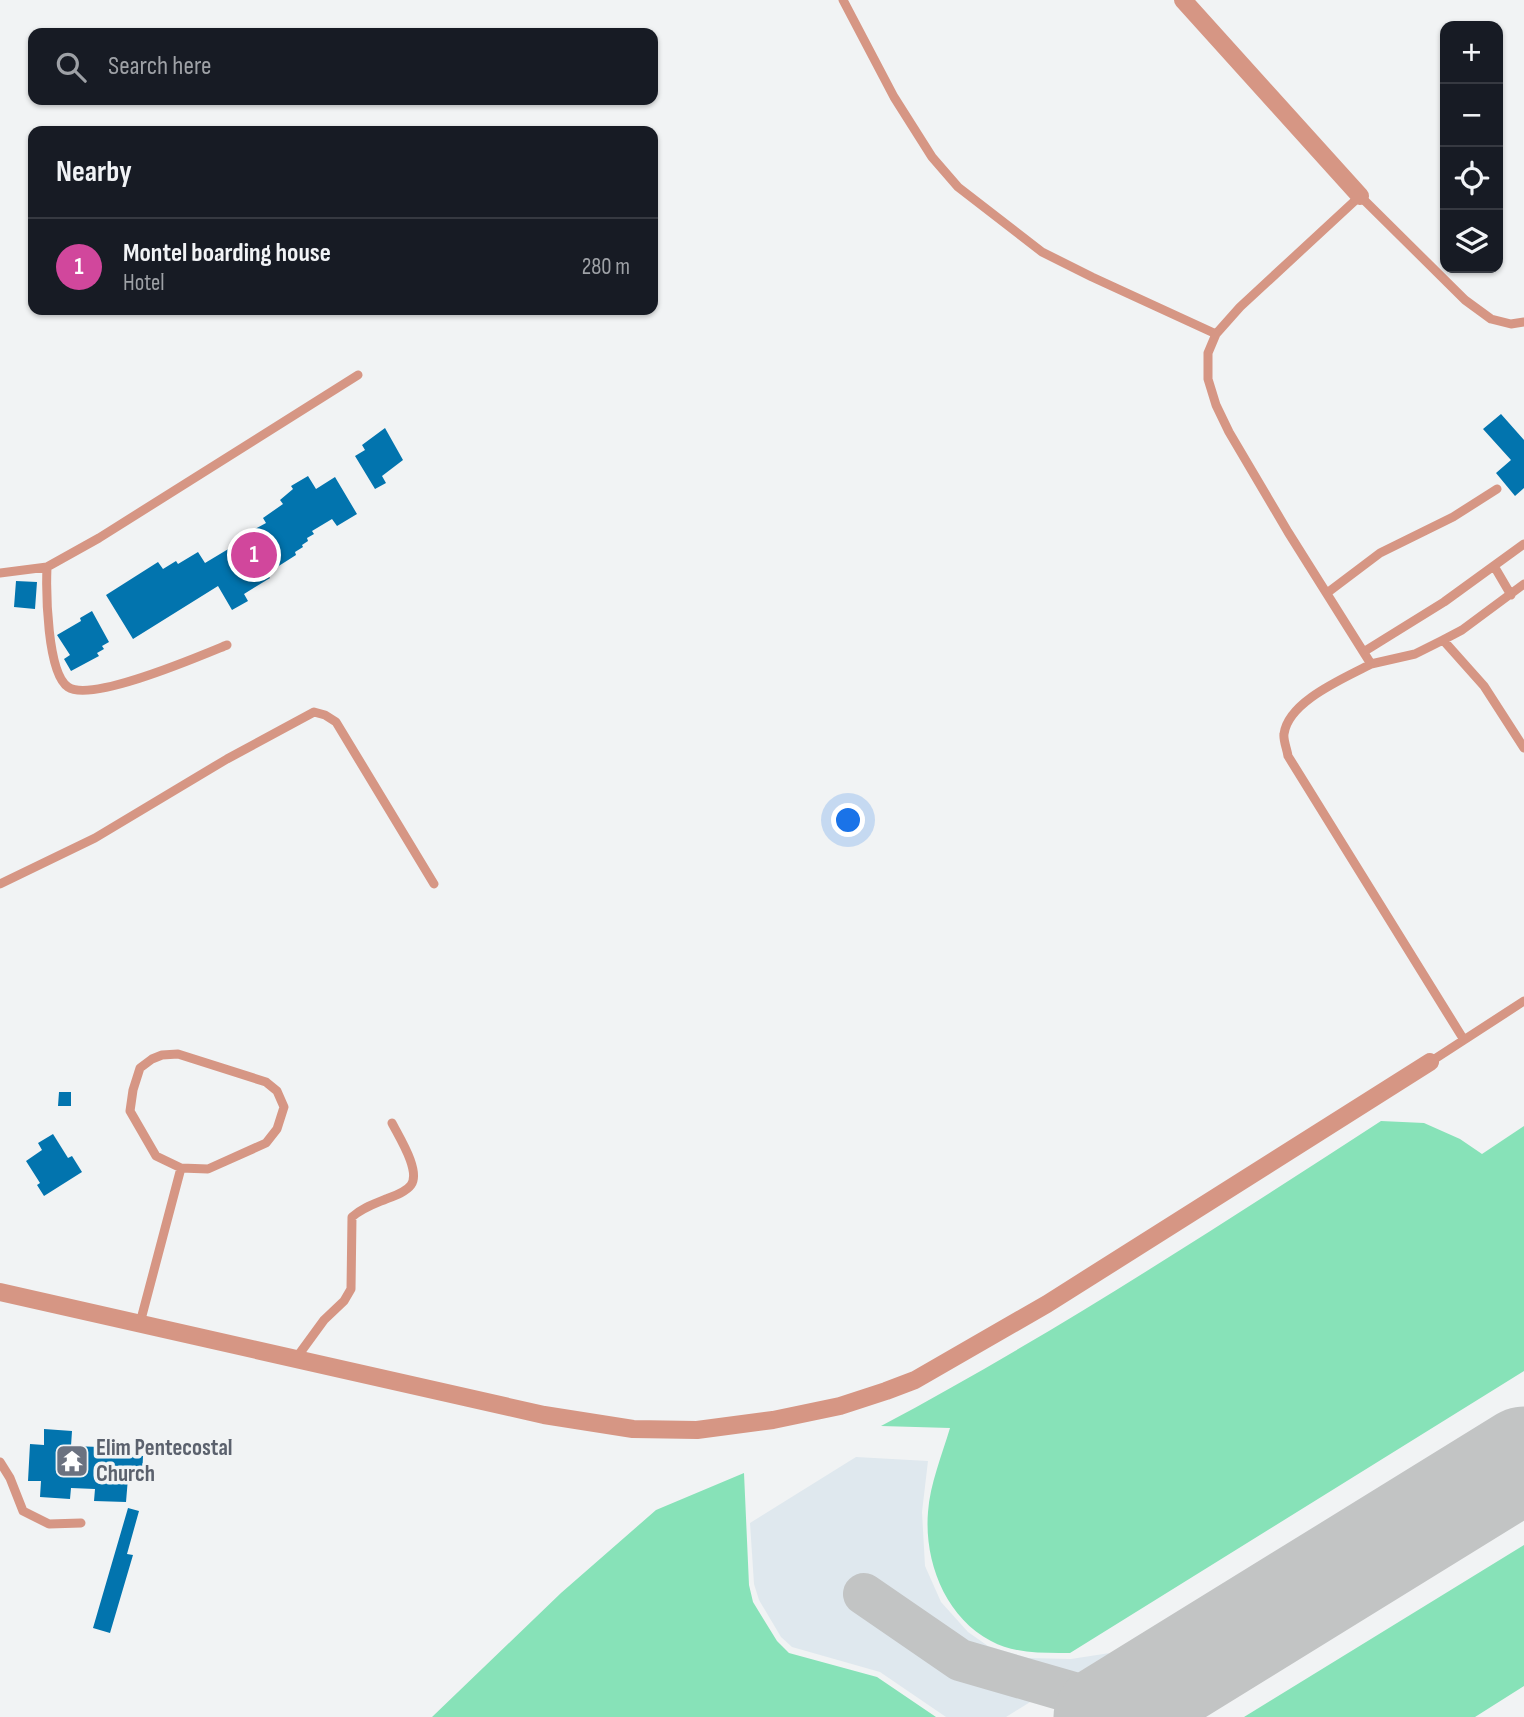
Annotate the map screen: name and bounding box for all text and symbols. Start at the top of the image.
map controls [1440,21,1503,273]
button: + [1440,21,1503,84]
search box [28,28,658,105]
icon: search [52,48,90,86]
text: Search here [108,51,211,82]
button: − [1440,84,1503,147]
button: locate [1440,147,1503,210]
text: Nearby [56,154,132,190]
button: layers [1440,210,1503,273]
text: Montel boarding house [123,238,331,269]
text: 1 [74,253,84,281]
text: 280 m [582,253,630,281]
text: Hotel [123,269,165,297]
pin: 1 [231,529,277,581]
your location [831,803,865,837]
place label: Elim Pentecostal Church [96,1434,233,1488]
temple icon: Elim Pentecostal Church [53,1442,91,1480]

